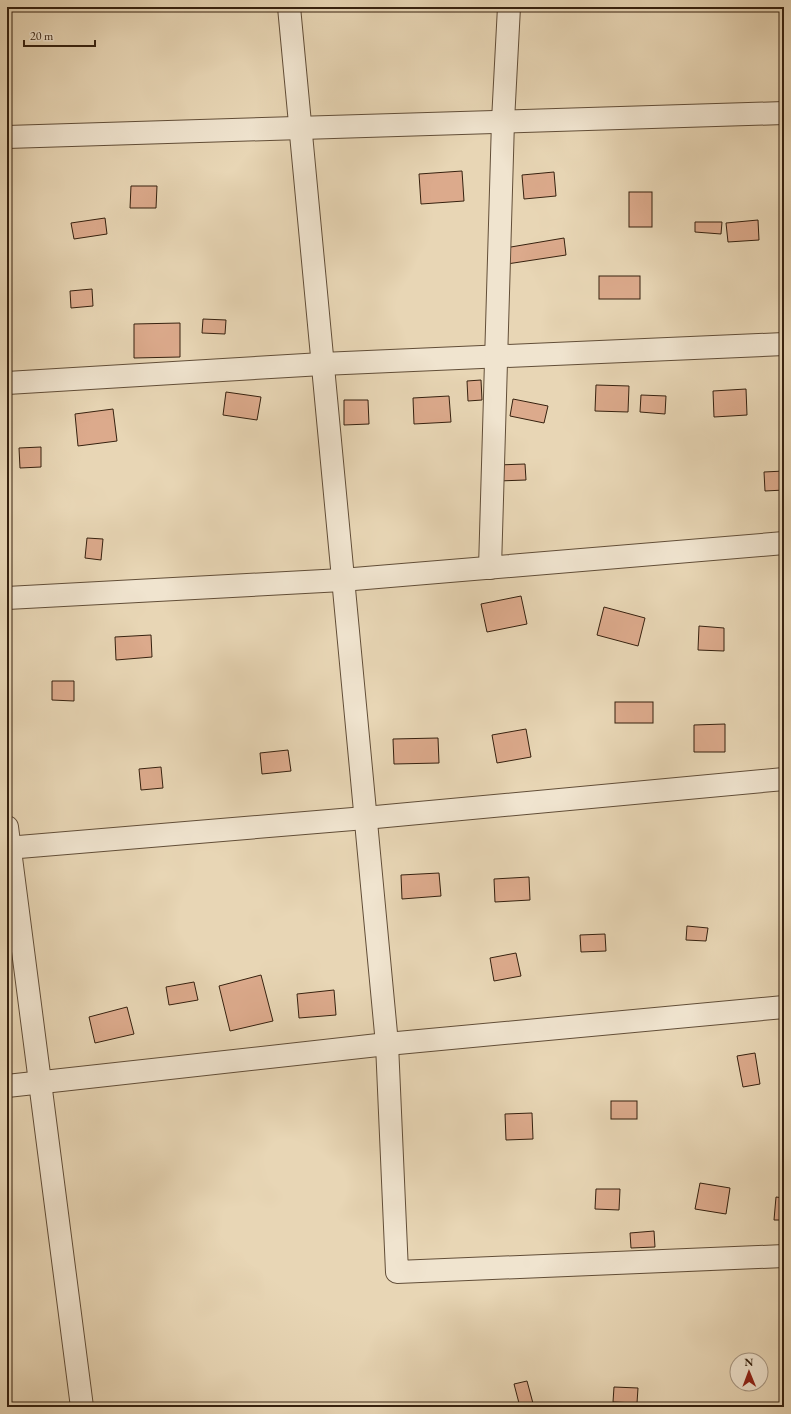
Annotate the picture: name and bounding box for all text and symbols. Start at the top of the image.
scale bar [24,22,95,48]
text: 20 m [30,28,54,44]
north arrow [729,1352,769,1392]
text: N [744,1355,753,1369]

